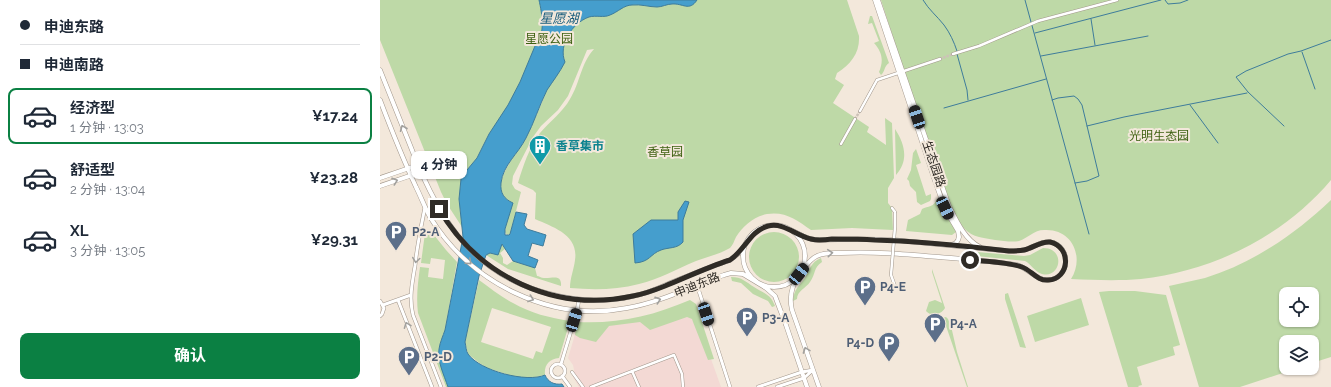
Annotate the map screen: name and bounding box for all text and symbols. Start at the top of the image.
water label: 星愿湖 [539,11,580,26]
text: 申迪东路 [44,18,104,36]
park label: 星愿公园 [525,32,573,46]
text: 申迪南路 [44,56,104,74]
icon: car [22,98,58,134]
text: 经济型 [70,99,115,117]
car [907,104,927,130]
text: ¥17.24 [312,107,358,125]
text: 1 分钟 · 13:03 [70,120,144,135]
one-way arrow [400,125,408,132]
park label: 光明生态园 [1129,129,1189,143]
building icon: 香草集市 [527,133,553,166]
place label: 香草集市 [556,139,604,153]
street label: 生态园路 [920,139,948,189]
park label: 香草园 [647,145,683,159]
callout: 4 分钟 [411,151,467,179]
text: 4 分钟 [421,157,457,172]
icon: car [22,160,58,196]
text: 舒适型 [70,161,115,179]
text: ¥23.28 [310,169,358,187]
one-way arrow [392,177,399,185]
text: 2 分钟 · 13:04 [70,182,145,197]
car [934,195,956,221]
route end [430,200,448,218]
parking icon: P2-A [383,219,409,252]
icon: car [22,222,58,258]
text: XL [70,222,88,240]
place label: P2-A [412,225,440,239]
text: ¥29.31 [311,231,358,249]
text: 3 分钟 · 13:05 [70,243,145,258]
one-way arrow [827,249,833,258]
route start [961,251,979,269]
one-way arrow [412,257,421,263]
one-way arrow [464,257,471,264]
car [787,261,811,287]
street label: 申迪东路 [672,270,722,300]
parking icon: P4-E [852,274,878,307]
place label: P4-E [880,280,906,294]
map controls [1279,287,1319,375]
button: locate [1279,287,1319,327]
one-way arrow [528,295,535,303]
one-way arrow [655,296,662,305]
car [697,301,715,327]
parking icon: P3-A [734,305,760,338]
car [565,307,583,333]
place label: P3-A [762,311,790,325]
parking icon: P4-A [922,311,948,344]
place label: P4-A [950,317,978,331]
one-way arrow [404,321,412,328]
parking icon: P4-D [876,330,902,363]
button: 确认 [20,333,360,379]
button: layers [1279,335,1319,375]
place label: P4-D [847,336,874,350]
parking icon: P2-D [396,344,422,377]
one-way arrow [802,347,811,354]
place label: P2-D [424,350,452,364]

